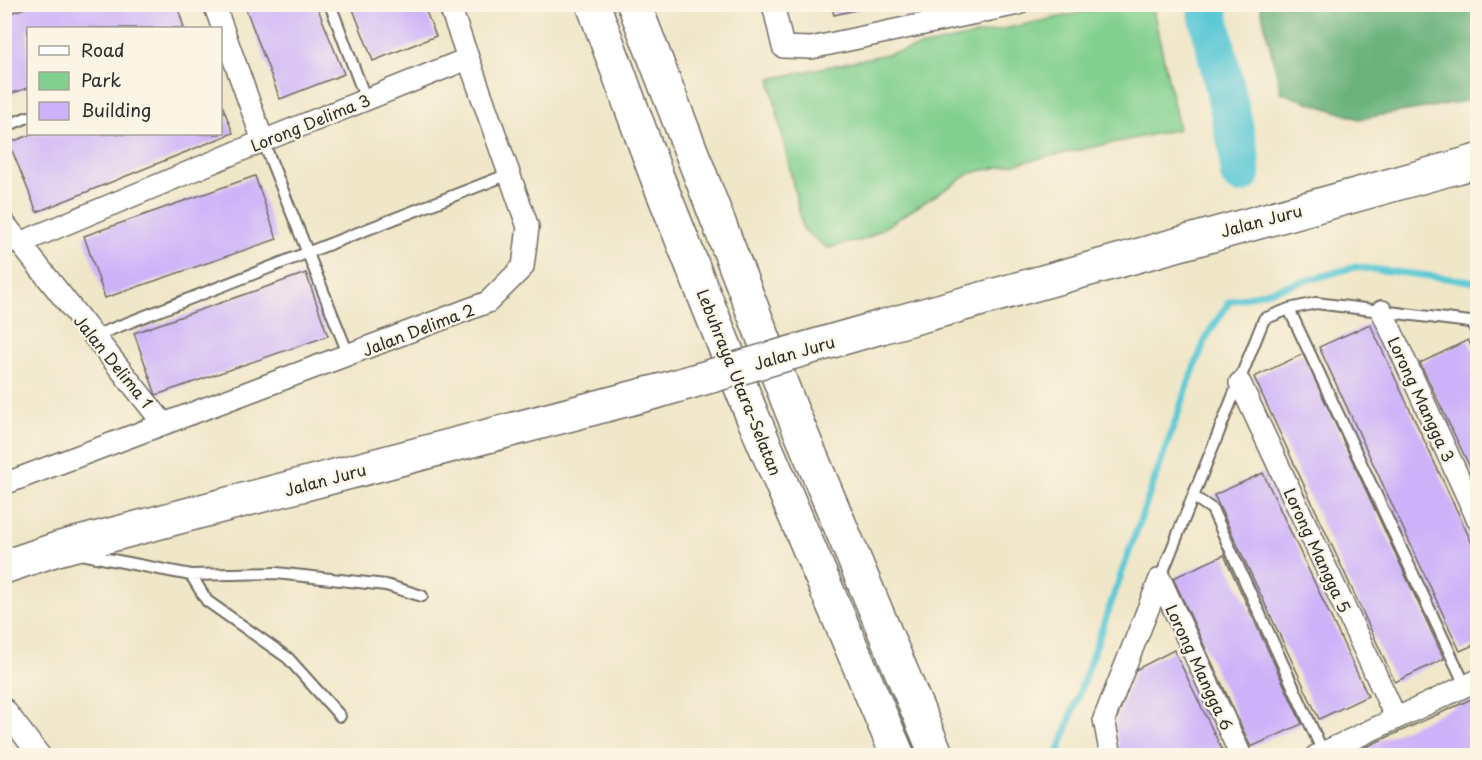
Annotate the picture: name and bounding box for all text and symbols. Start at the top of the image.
legend [27,27,222,135]
text: Road [81,36,125,63]
text: Park [81,66,121,93]
street label: Lorong Delima 3 [247,87,373,157]
text: Building [81,96,151,123]
street label: Jalan Juru [1218,198,1304,242]
street label: Lebuhraya Utara–Selatan [692,285,788,479]
street label: Jalan Delima 2 [358,297,478,361]
street label: Jalan Delima 1 [69,309,159,413]
street label: Jalan Juru [751,329,837,375]
street label: Lorong Mangga 3 [1382,332,1462,466]
street label: Jalan Juru [282,457,368,501]
street label: Lorong Mangga 5 [1279,484,1357,616]
street label: Lorong Mangga 6 [1160,600,1240,734]

